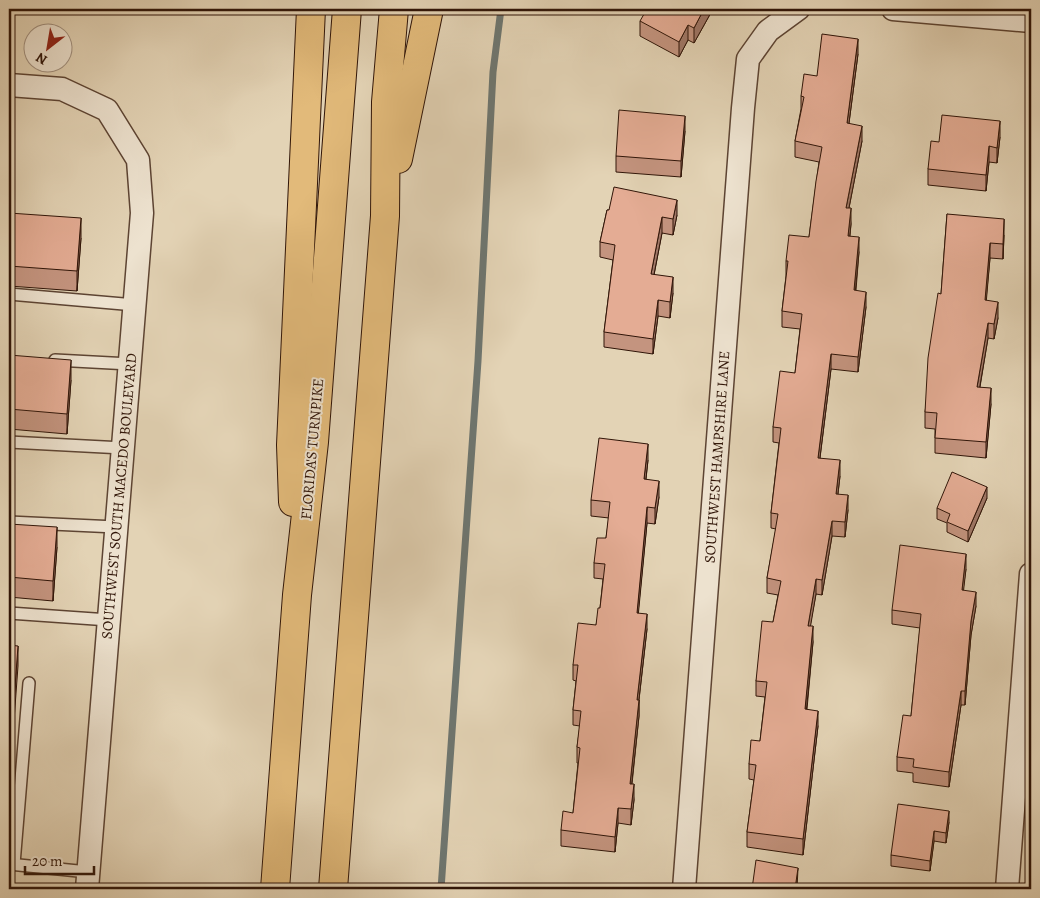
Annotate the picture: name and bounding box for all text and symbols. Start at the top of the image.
north arrow [22,22,72,72]
text: N [32,48,51,69]
street label: SOUTHWEST HAMPSHIRE LANE [700,350,734,564]
street label: SOUTHWEST SOUTH MACEDO BOULEVARD [97,352,141,640]
street label: FLORIDA'S TURNPIKE [296,378,328,520]
scale bar [25,843,94,875]
text: 20 m [32,851,63,871]

